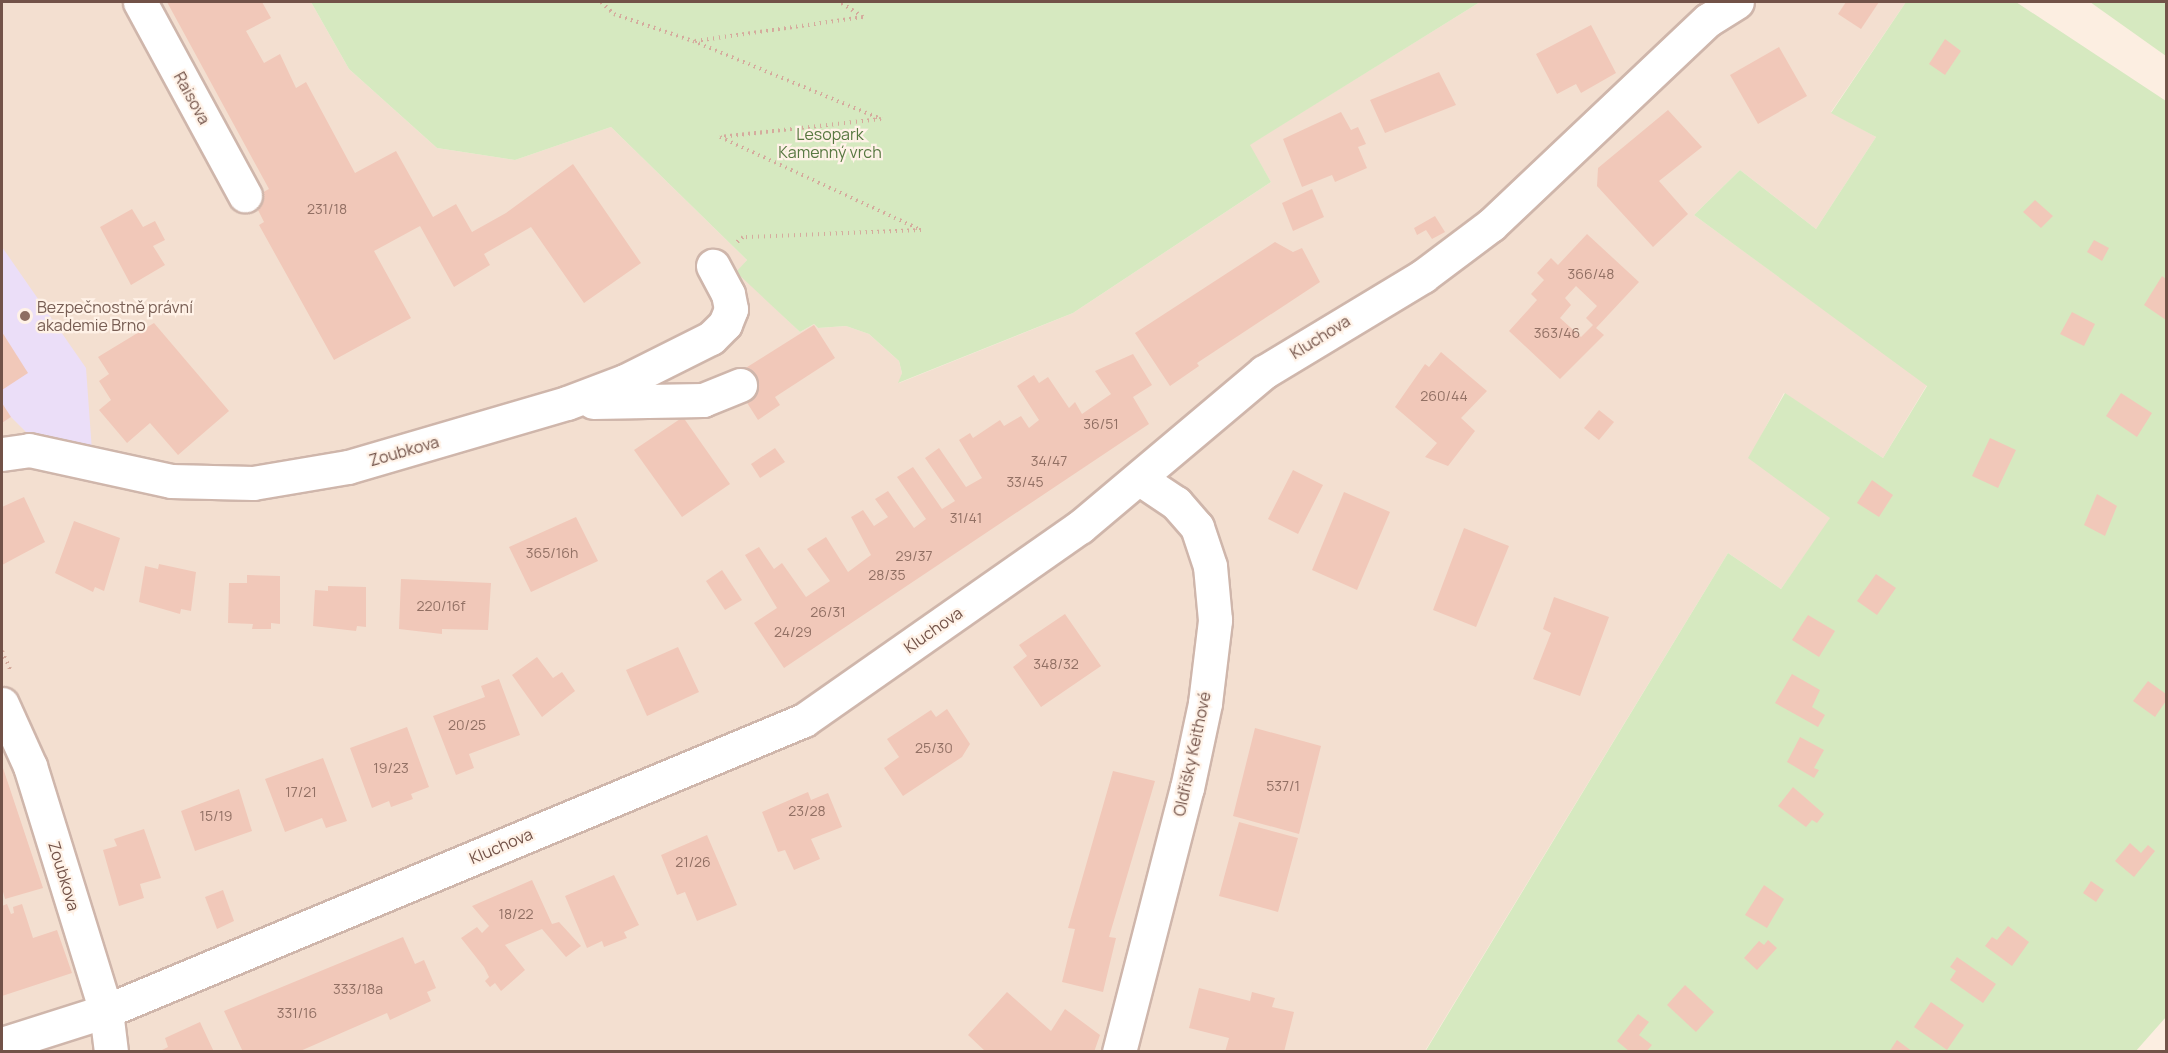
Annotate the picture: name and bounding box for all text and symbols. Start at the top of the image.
street label: Raisova [170,69,214,127]
park label: Lesopark Kamenný vrch [778,124,882,162]
house number: 231/18 [307,201,347,217]
house number: 366/48 [1568,266,1614,282]
place label: Bezpečnostně právní akademie Brno [37,297,193,335]
marker: Bezpečnostně právní akademie Brno [18,309,32,323]
street label: Kluchova [1287,311,1353,363]
house number: 363/46 [1534,325,1580,341]
house number: 260/44 [1420,388,1468,404]
house number: 36/51 [1083,416,1119,432]
street label: Zoubkova [367,432,441,470]
house number: 34/47 [1031,453,1067,469]
house number: 33/45 [1006,474,1044,490]
house number: 31/41 [950,510,982,526]
house number: 365/16h [526,545,578,561]
house number: 29/37 [896,548,932,564]
house number: 28/35 [868,567,906,583]
house number: 220/16f [416,598,466,614]
street label: Kluchova [900,603,966,657]
house number: 26/31 [810,604,846,620]
house number: 24/29 [774,624,812,640]
house number: 348/32 [1033,656,1079,672]
street label: Oldřišky Keithové [1169,690,1215,818]
house number: 20/25 [448,717,486,733]
house number: 25/30 [915,740,953,756]
house number: 19/23 [373,760,409,776]
house number: 537/1 [1266,778,1300,794]
house number: 17/21 [285,784,317,800]
house number: 23/28 [788,803,826,819]
house number: 15/19 [199,808,233,824]
street label: Kluchova [467,824,535,868]
street label: Zoubkova [44,839,84,913]
house number: 21/26 [675,854,711,870]
house number: 18/22 [499,906,533,922]
house number: 333/18a [333,981,383,997]
house number: 331/16 [277,1005,317,1021]

